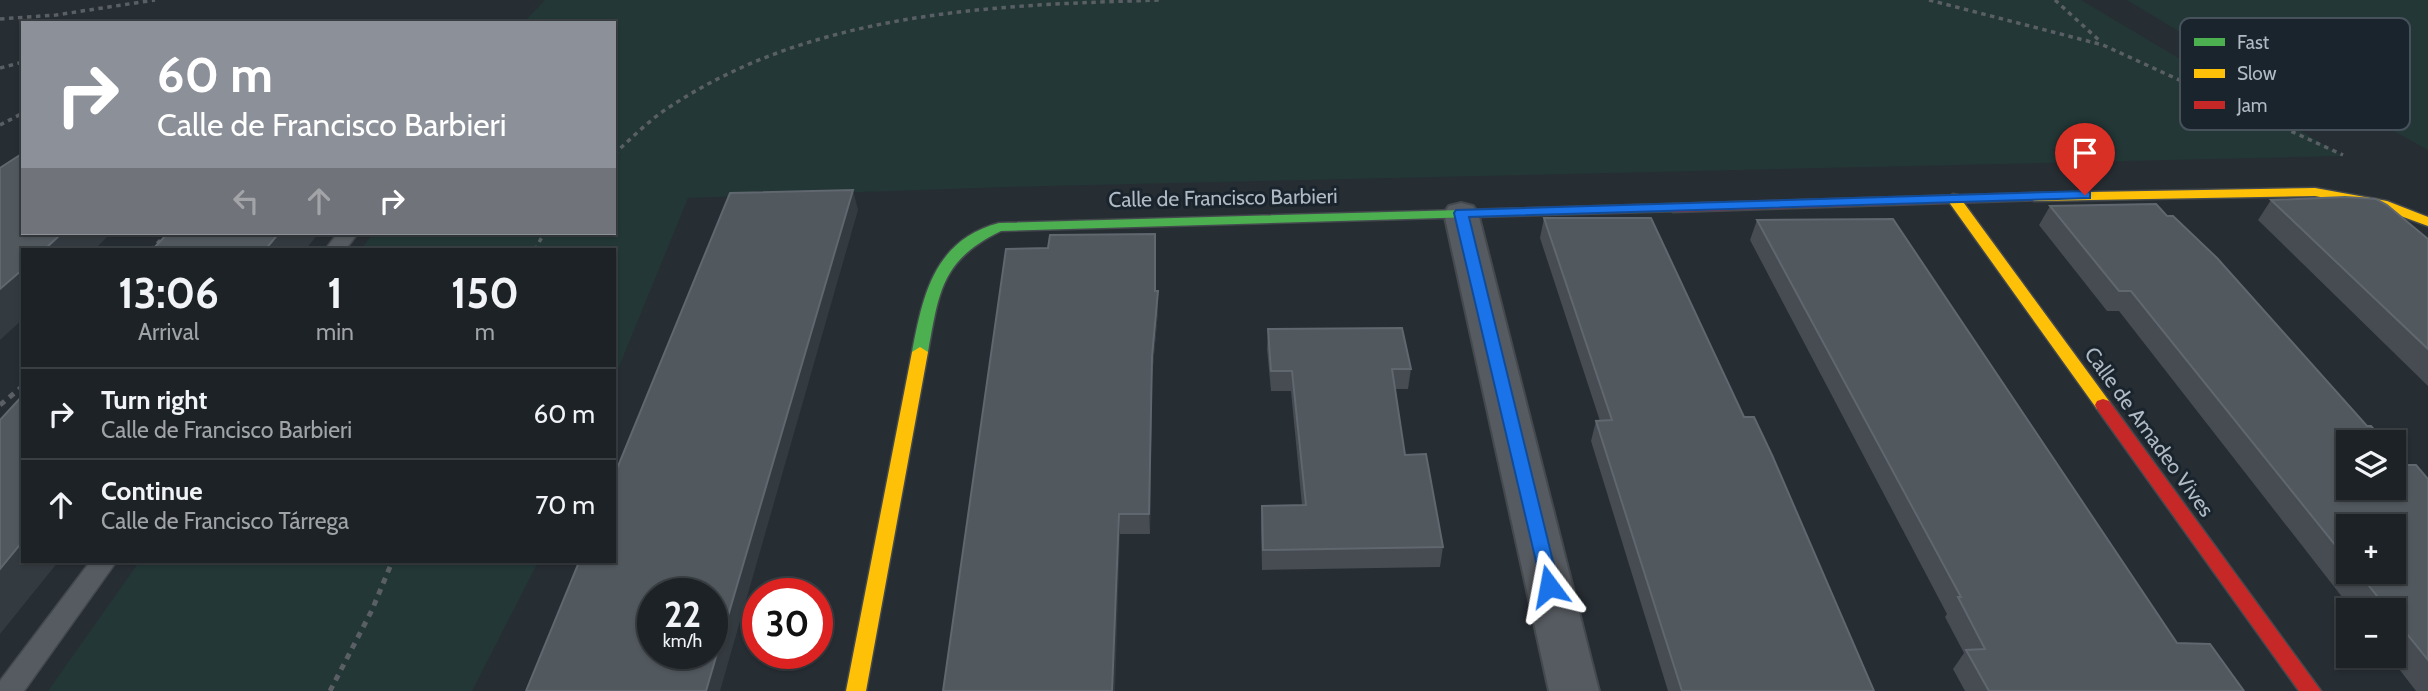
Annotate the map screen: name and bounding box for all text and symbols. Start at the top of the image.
legend [2180,18,2410,130]
text: Fast [2237,31,2270,54]
text: 60 m [157,45,273,104]
icon: right [42,49,133,140]
text: Slow [2237,62,2277,85]
text: Jam [2236,94,2267,117]
text: Calle de Francisco Barbieri [157,105,506,144]
pin [2055,123,2115,195]
icon: arrive [2066,134,2104,172]
icon: left [227,182,265,220]
icon: ahead [300,182,338,220]
icon: right [373,182,411,220]
street label: Calle de Francisco Barbieri [1108,183,1338,212]
text: 13:06 [118,267,219,319]
text: 1 [327,267,343,319]
text: 150 [451,267,519,319]
text: Arrival [138,318,199,346]
text: min [316,318,354,346]
text: m [475,318,495,346]
street label: Calle de Amadeo Vives [2080,342,2219,522]
text: Turn right [101,384,207,416]
icon: right [42,395,80,433]
text: 60 m [533,398,595,430]
text: Calle de Francisco Barbieri [101,416,352,444]
map controls [2336,430,2406,668]
button: layers [2336,430,2406,500]
text: Continue [101,475,203,507]
icon: ahead [42,486,80,524]
text: 70 m [535,489,595,521]
text: Calle de Francisco Tárrega [101,507,349,535]
button: + [2336,514,2406,584]
position arrow [1512,549,1586,623]
speed limit sign: 30 [742,578,833,669]
text: 22 [664,593,701,636]
button: − [2336,598,2406,668]
text: km/h [663,630,702,652]

